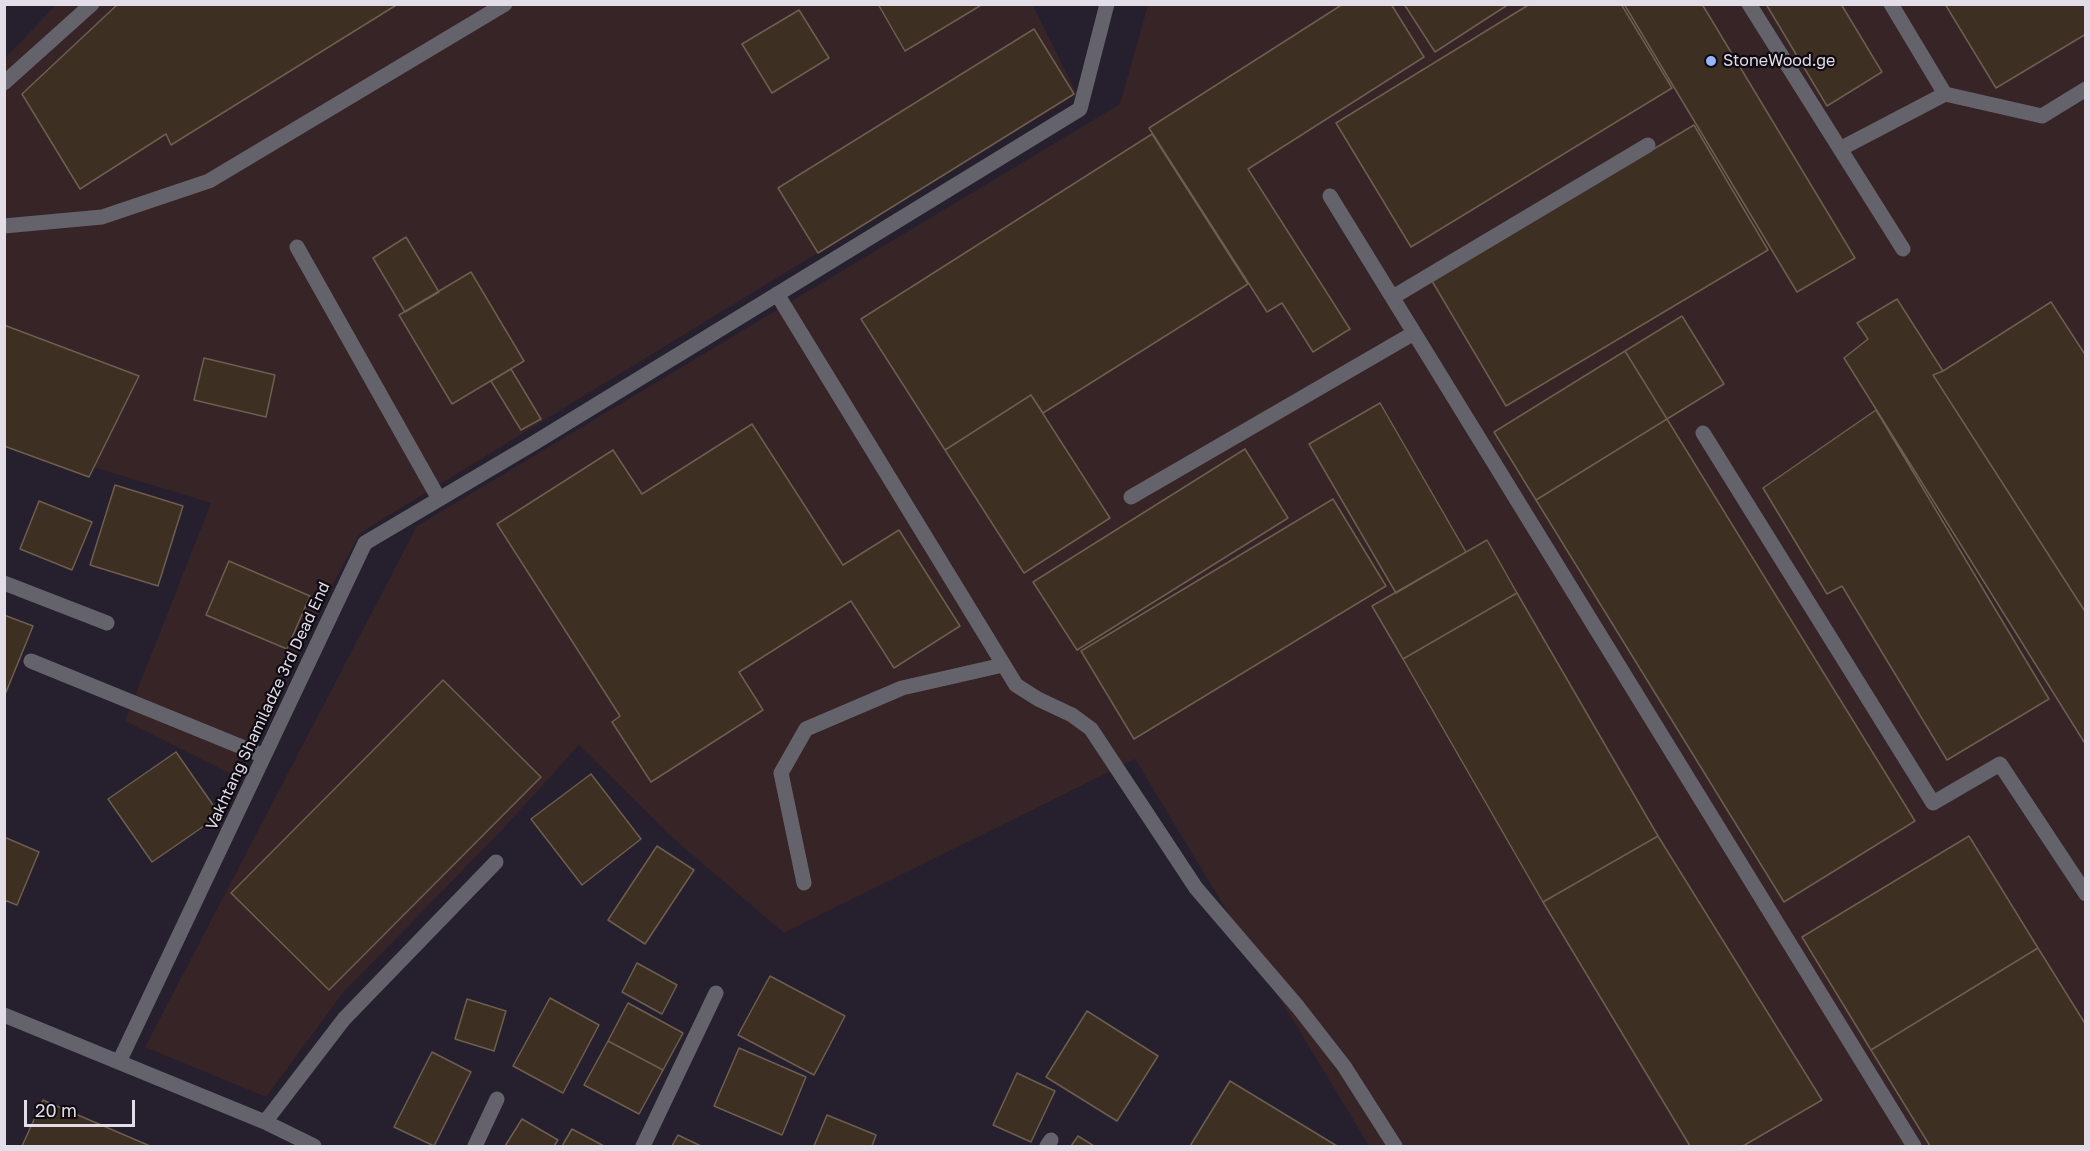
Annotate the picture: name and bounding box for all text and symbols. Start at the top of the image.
place label: StoneWood.ge [1723,51,1835,71]
marker: StoneWood.ge [1704,54,1718,68]
street label: Vakhtang Shamiladze 3rd Dead End [202,579,334,833]
scale bar [27,1088,138,1126]
text: 20 m [35,1099,77,1121]

